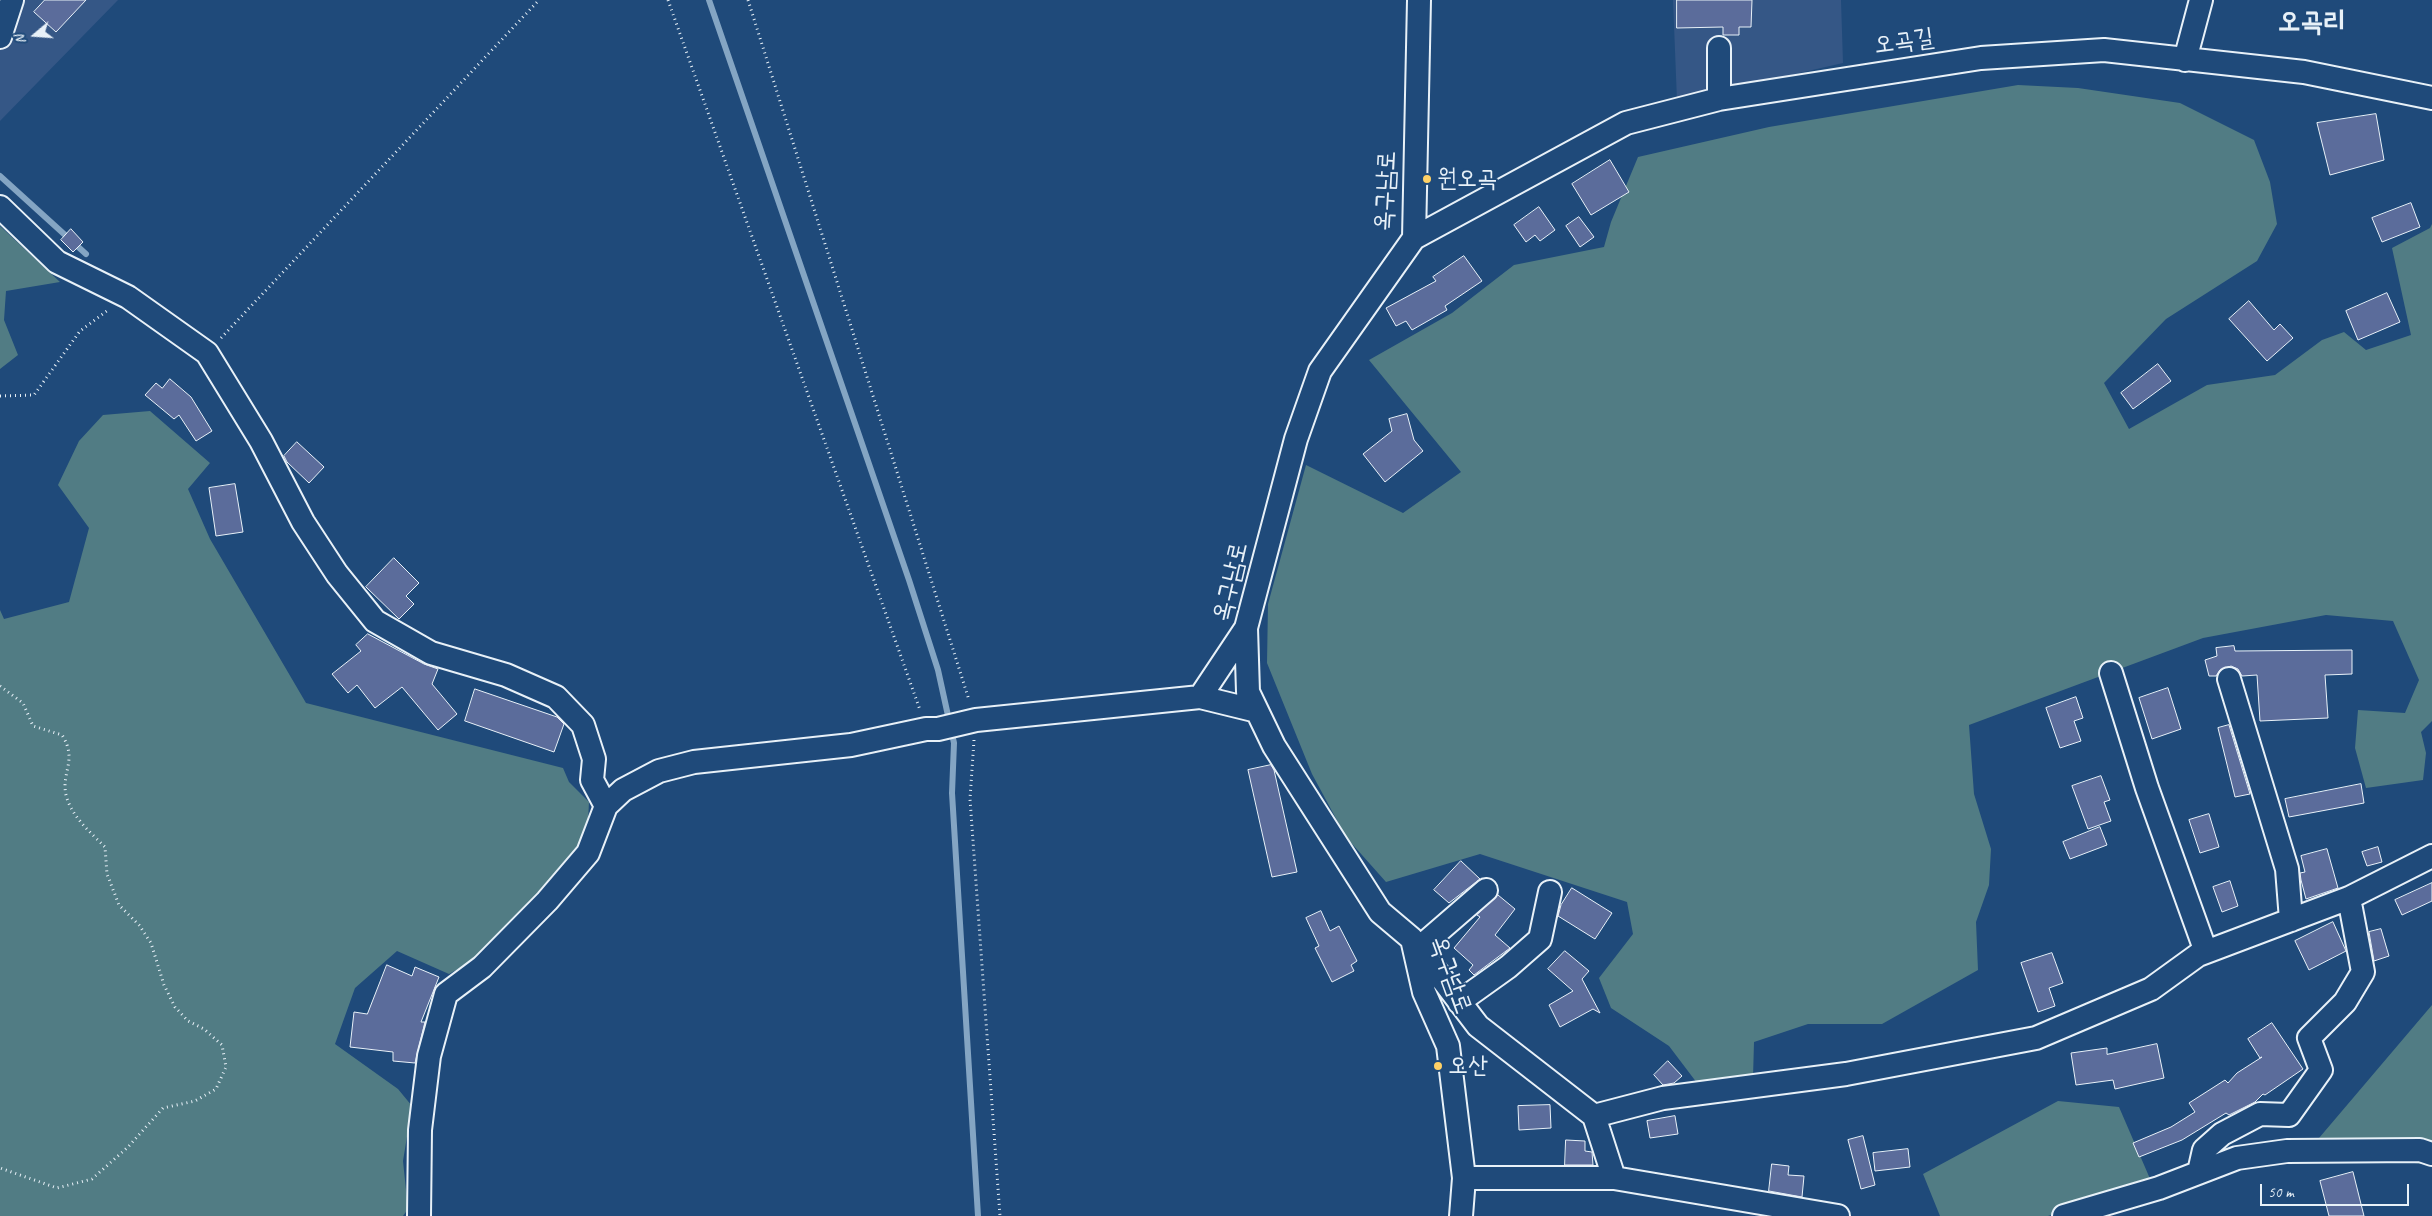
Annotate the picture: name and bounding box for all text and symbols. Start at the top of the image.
district label: 오곡리 [2278,6,2346,40]
north arrow [10,10,60,60]
street label: 오곡길 [1872,23,1936,61]
text: N [11,33,30,47]
street label: 옥구남로 [1369,150,1403,232]
place label: 원오곡 [1437,164,1497,194]
marker: 원오곡 [1421,173,1433,185]
street label: 옥구남로 [1207,539,1255,625]
street label: 옥구남로 [1422,932,1478,1018]
place label: 오산 [1448,1051,1488,1081]
marker: 오산 [1432,1060,1444,1072]
scale bar [2262,1174,2411,1206]
text: 50 m [2268,1183,2294,1202]

